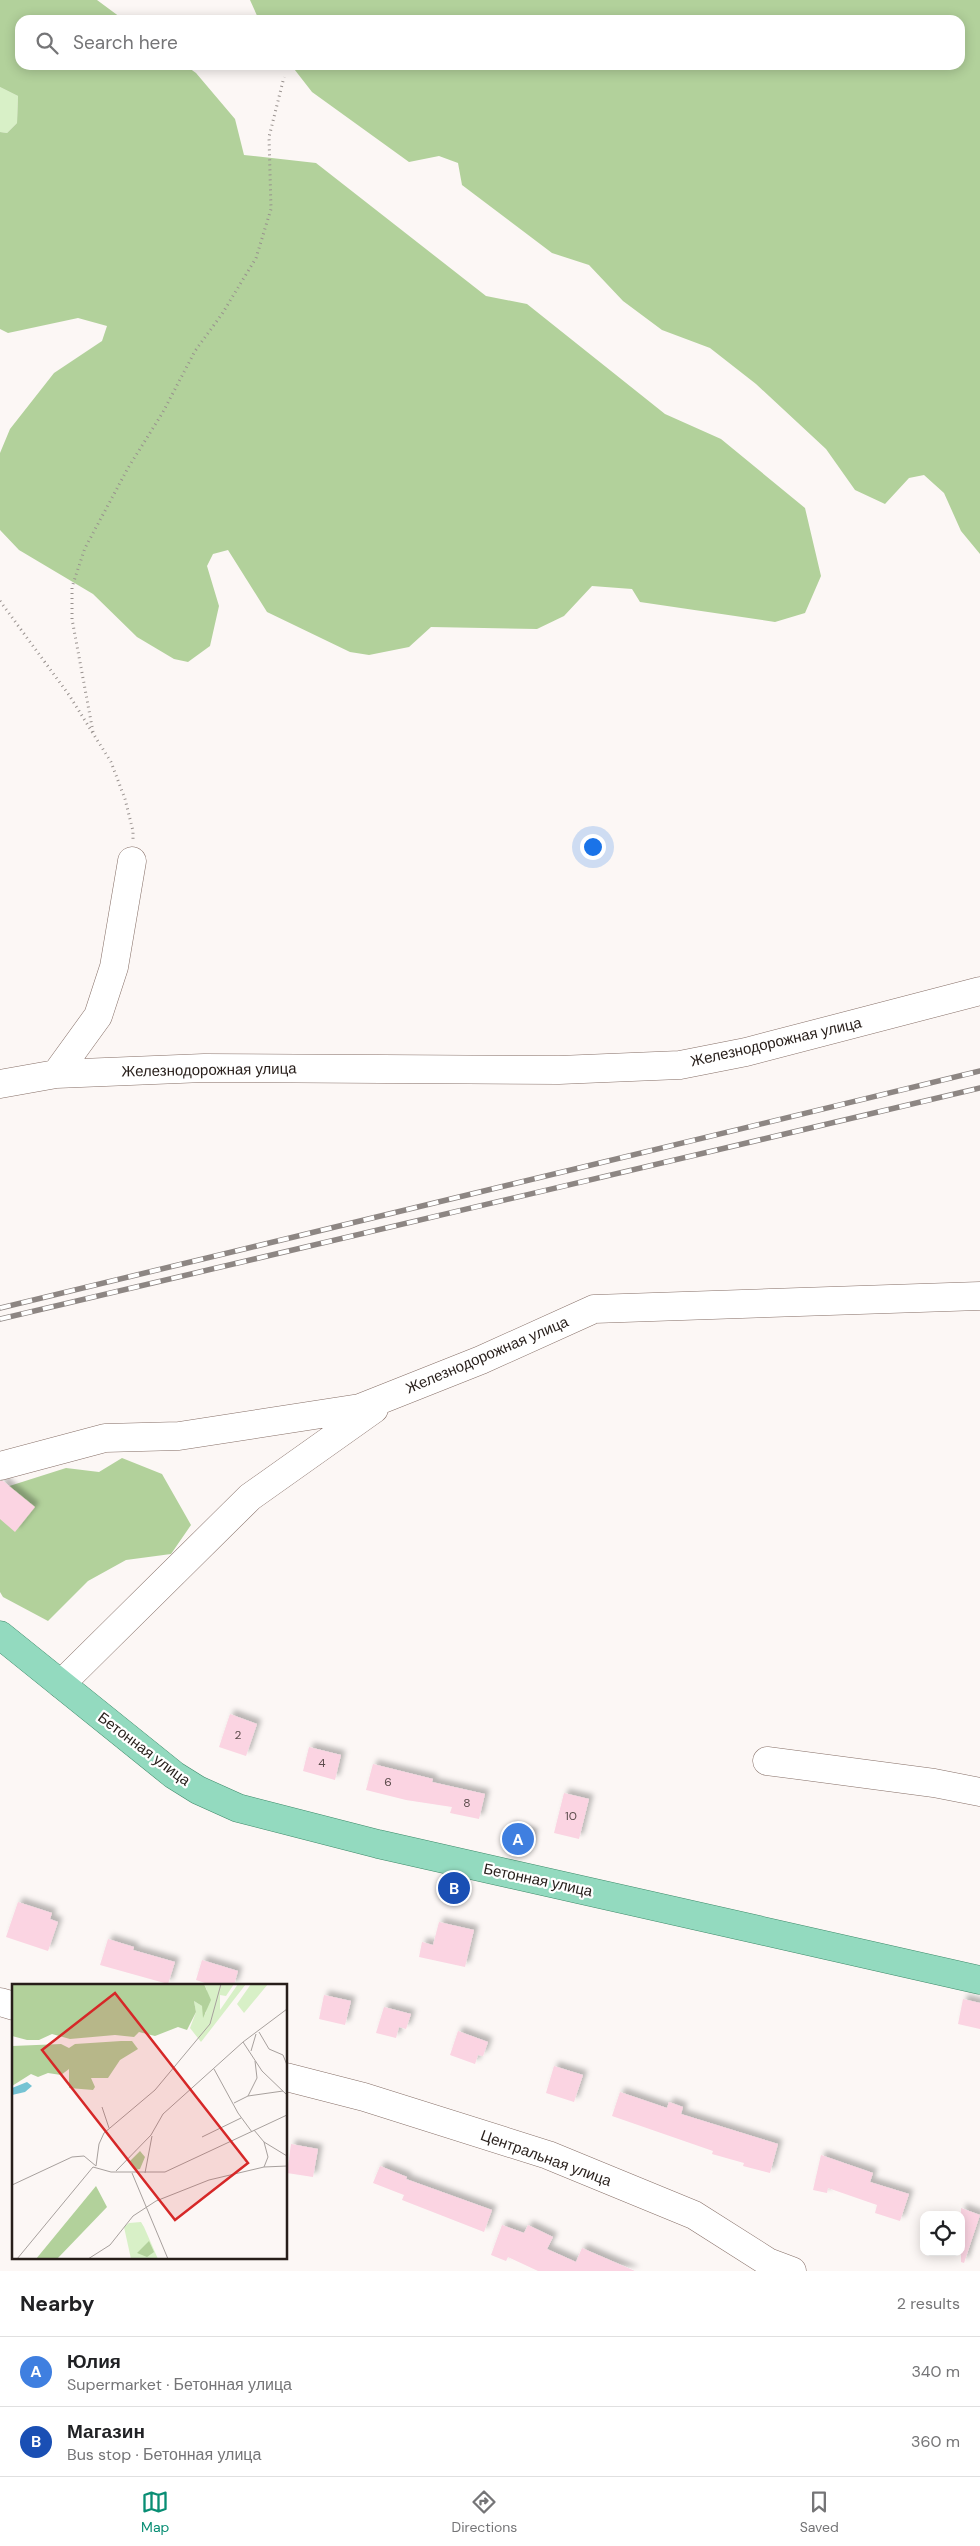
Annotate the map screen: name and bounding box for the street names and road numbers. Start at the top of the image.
street label: Железнодорожная улица [688,1012,864,1071]
street label: Железнодорожная улица [121,1058,297,1082]
street label: Железнодорожная улица [403,1311,572,1398]
street label: Бетонная улица [94,1708,195,1791]
street label: Бетонная улица [482,1859,595,1901]
street label: Центральная улица [478,2125,615,2191]

